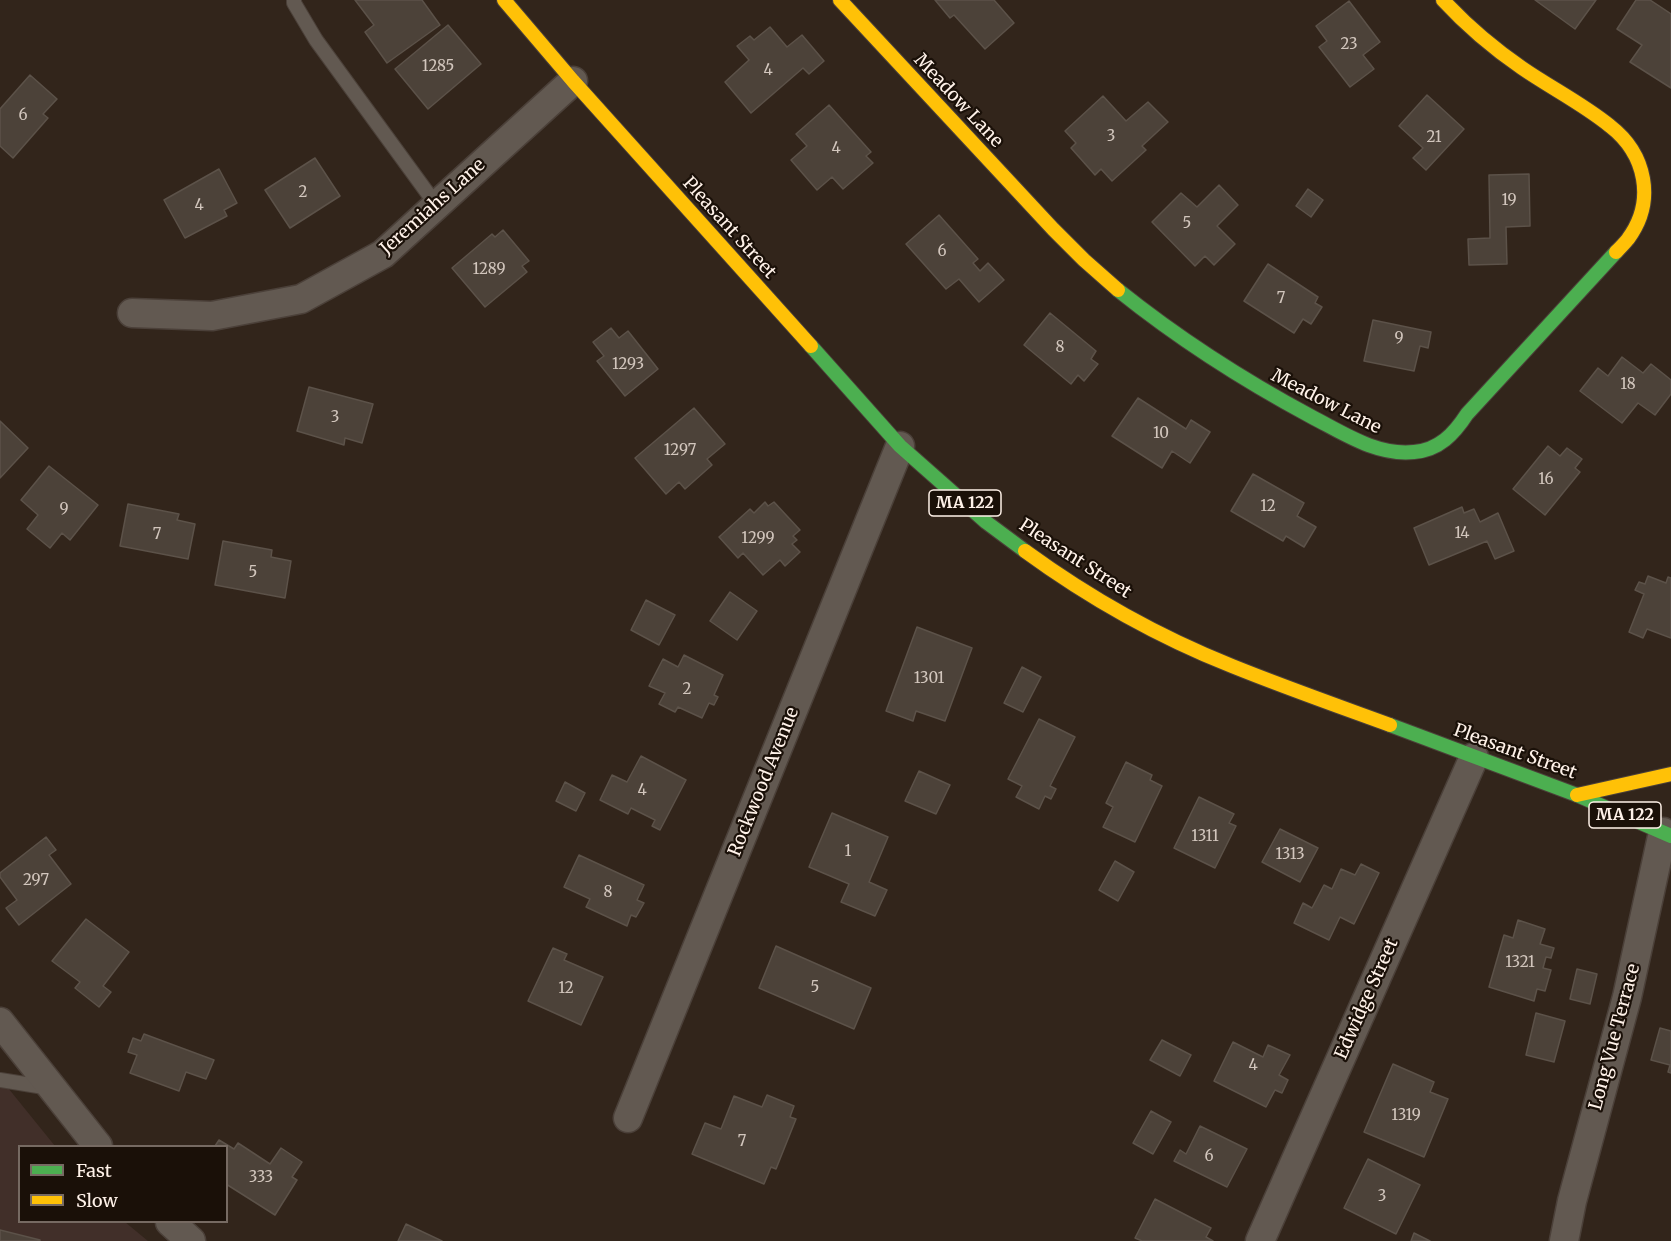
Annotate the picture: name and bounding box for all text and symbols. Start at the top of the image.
house number: 23 [1341,36,1357,54]
street label: Meadow Lane [909,50,1007,152]
house number: 1285 [422,58,454,76]
house number: 4 [763,62,773,80]
house number: 6 [18,107,28,125]
house number: 3 [1107,128,1115,146]
house number: 21 [1426,129,1442,147]
house number: 4 [831,140,841,158]
street label: Jeremiahs Lane [376,154,490,260]
street label: Pleasant Street [678,173,780,283]
house number: 2 [299,184,307,202]
house number: 19 [1501,192,1517,210]
house number: 4 [194,197,204,215]
house number: 5 [1183,215,1191,233]
house number: 6 [937,243,947,261]
house number: 1289 [472,261,506,279]
house number: 7 [1277,290,1285,308]
house number: 9 [1394,330,1404,348]
house number: 8 [1056,339,1064,357]
house number: 1293 [612,356,644,374]
street label: Meadow Lane [1267,365,1385,439]
house number: 18 [1620,376,1636,394]
house number: 3 [331,409,339,427]
house number: 10 [1153,425,1169,443]
house number: 1297 [664,442,696,460]
house number: 16 [1538,471,1554,489]
road number: MA 122 [929,490,1001,516]
house number: 12 [1260,498,1276,516]
house number: 9 [59,501,69,519]
street label: Pleasant Street [1015,515,1135,603]
house number: 14 [1454,525,1470,543]
house number: 7 [153,526,161,544]
house number: 1299 [741,530,775,548]
house number: 5 [249,564,257,582]
house number: 1301 [914,670,944,688]
house number: 2 [683,681,691,699]
street label: Rockwood Avenue [724,704,804,860]
street label: Pleasant Street [1451,720,1579,784]
house number: 4 [637,782,647,800]
road number: MA 122 [1589,802,1661,828]
house number: 1311 [1191,828,1219,846]
house number: 1 [845,843,851,861]
house number: 1313 [1275,846,1305,864]
house number: 297 [23,872,49,890]
house number: 8 [604,884,612,902]
street label: Edwidge Street [1331,935,1403,1063]
house number: 1321 [1505,954,1535,972]
street label: Long Vue Terrace [1585,962,1645,1112]
house number: 5 [811,979,819,997]
house number: 12 [558,980,574,998]
house number: 4 [1248,1057,1258,1075]
house number: 1319 [1391,1107,1421,1125]
house number: 7 [738,1133,746,1151]
legend [18,1145,228,1223]
house number: 6 [1204,1148,1214,1166]
text: Fast [76,1159,112,1182]
house number: 333 [249,1169,273,1187]
house number: 3 [1378,1188,1386,1206]
text: Slow [76,1189,118,1212]

